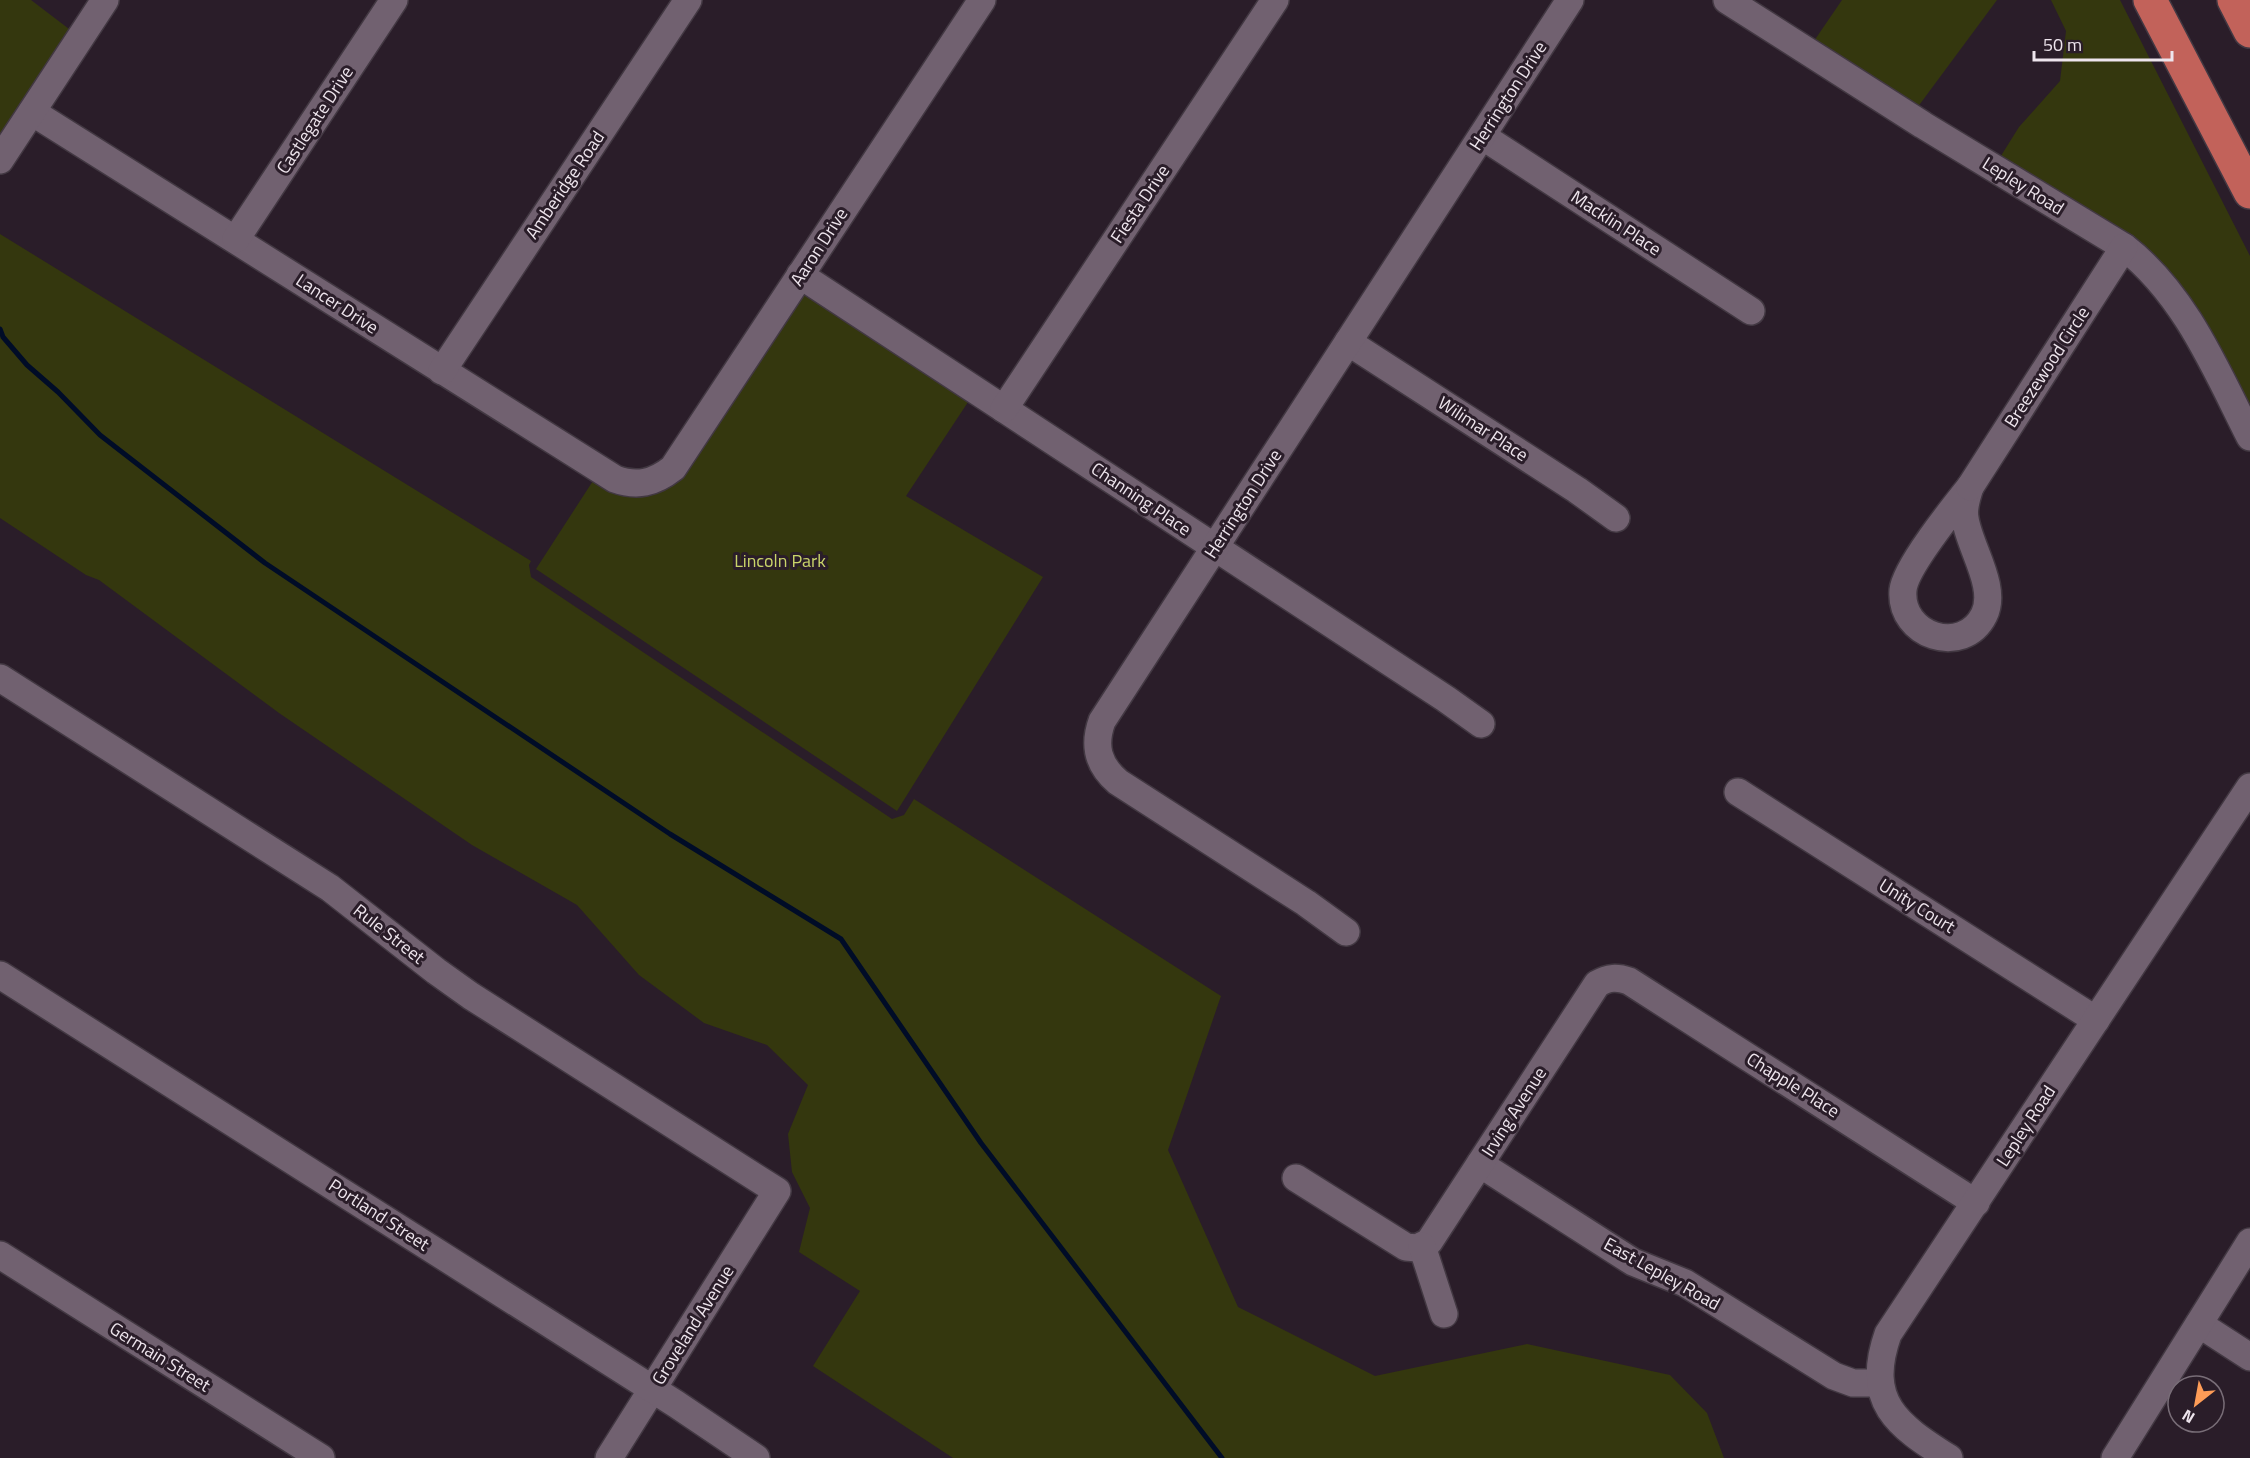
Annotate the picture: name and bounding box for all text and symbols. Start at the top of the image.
scale bar [2034,24,2172,62]
text: 50 m [2043,31,2082,58]
street label: Herrington Drive [1462,36,1553,156]
street label: Castlegate Drive [270,60,360,179]
street label: Amberidge Road [518,125,611,244]
street label: Lepley Road [1977,150,2069,221]
street label: Fiesta Drive [1103,159,1176,248]
street label: Macklin Place [1566,183,1667,262]
street label: Aaron Drive [783,202,854,291]
street label: Lancer Drive [291,267,384,340]
street label: Breezewood Circle [1997,301,2096,433]
street label: Wilimar Place [1433,389,1534,468]
street label: Herrington Drive [1197,444,1288,564]
street label: Channing Place [1086,455,1197,542]
park label: Lincoln Park [734,547,826,574]
street label: Unity Court [1874,871,1961,940]
street label: Rule Street [348,897,431,971]
street label: Chapple Place [1741,1045,1845,1124]
street label: Irving Avenue [1474,1061,1553,1162]
street label: Lepley Road [1989,1080,2062,1172]
street label: Portland Street [324,1172,436,1258]
street label: East Lepley Road [1599,1230,1725,1317]
street label: Groveland Avenue [645,1260,740,1390]
street label: Germain Street [105,1315,217,1399]
north arrow [2166,1374,2226,1434]
text: N [2177,1404,2199,1430]

